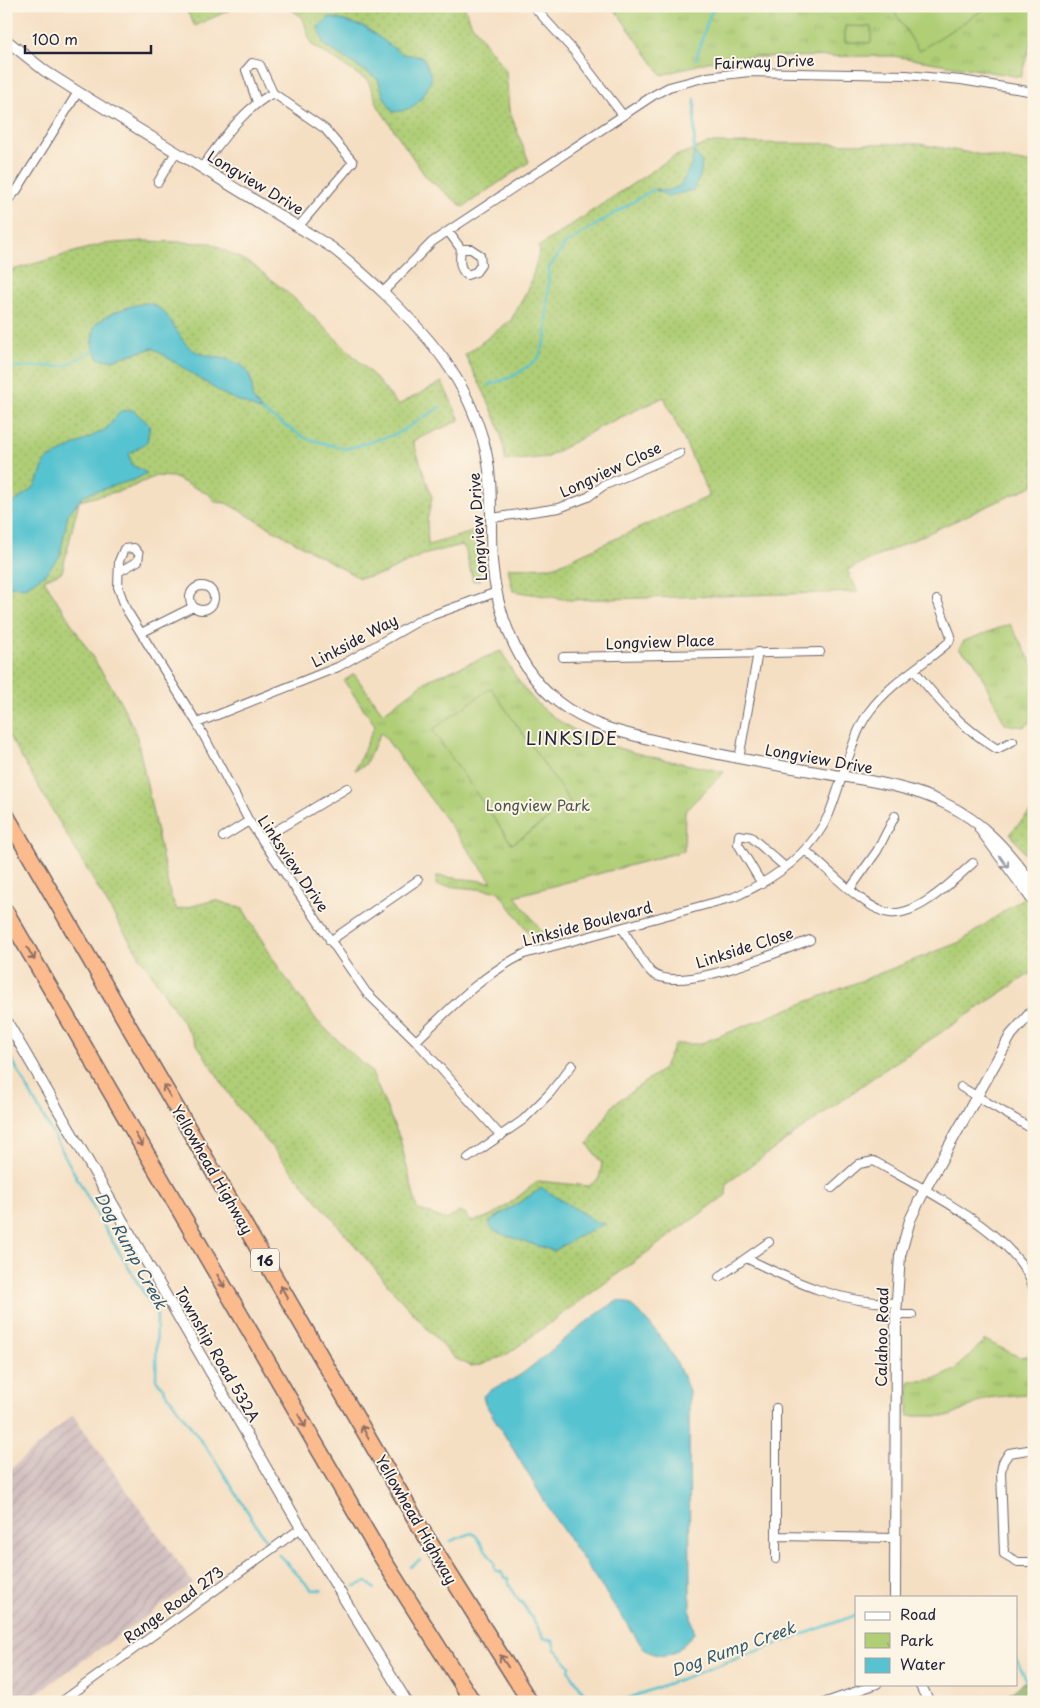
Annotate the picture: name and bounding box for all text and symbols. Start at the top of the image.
scale bar [25,22,151,54]
text: 100 m [32,27,78,50]
street label: Fairway Drive [713,48,815,74]
street label: Longview Drive [203,144,309,220]
street label: Longview Close [555,435,665,503]
street label: Longview Drive [462,472,492,582]
street label: Linkside Way [307,607,401,673]
street label: Longview Place [605,628,715,654]
district label: LINKSIDE [526,724,618,751]
street label: Longview Drive [763,737,875,779]
park label: Longview Park [486,793,590,816]
street label: Linksview Drive [253,810,335,916]
one-way arrow [999,854,1010,868]
street label: Linkside Boulevard [520,895,654,951]
street label: Linkside Close [692,920,796,974]
one-way arrow [26,947,36,961]
one-way arrow [161,1084,171,1098]
street label: Yellowhead Highway [167,1100,259,1238]
one-way arrow [134,1133,144,1147]
water label: Dog Rump Creek [90,1187,175,1314]
road number: 16 [251,1248,279,1272]
one-way arrow [216,1273,226,1287]
street label: Township Road 532A [170,1282,266,1426]
one-way arrow [278,1285,288,1299]
street label: Calahoo Road [869,1287,893,1387]
one-way arrow [298,1414,308,1428]
one-way arrow [360,1425,370,1440]
street label: Yellowhead Highway [371,1450,463,1588]
street label: Range Road 273 [118,1560,228,1648]
legend [855,1596,1018,1686]
text: Road [900,1602,936,1625]
water label: Dog Rump Creek [668,1614,800,1682]
text: Park [900,1628,934,1651]
text: Water [900,1652,945,1675]
one-way arrow [498,1654,509,1668]

